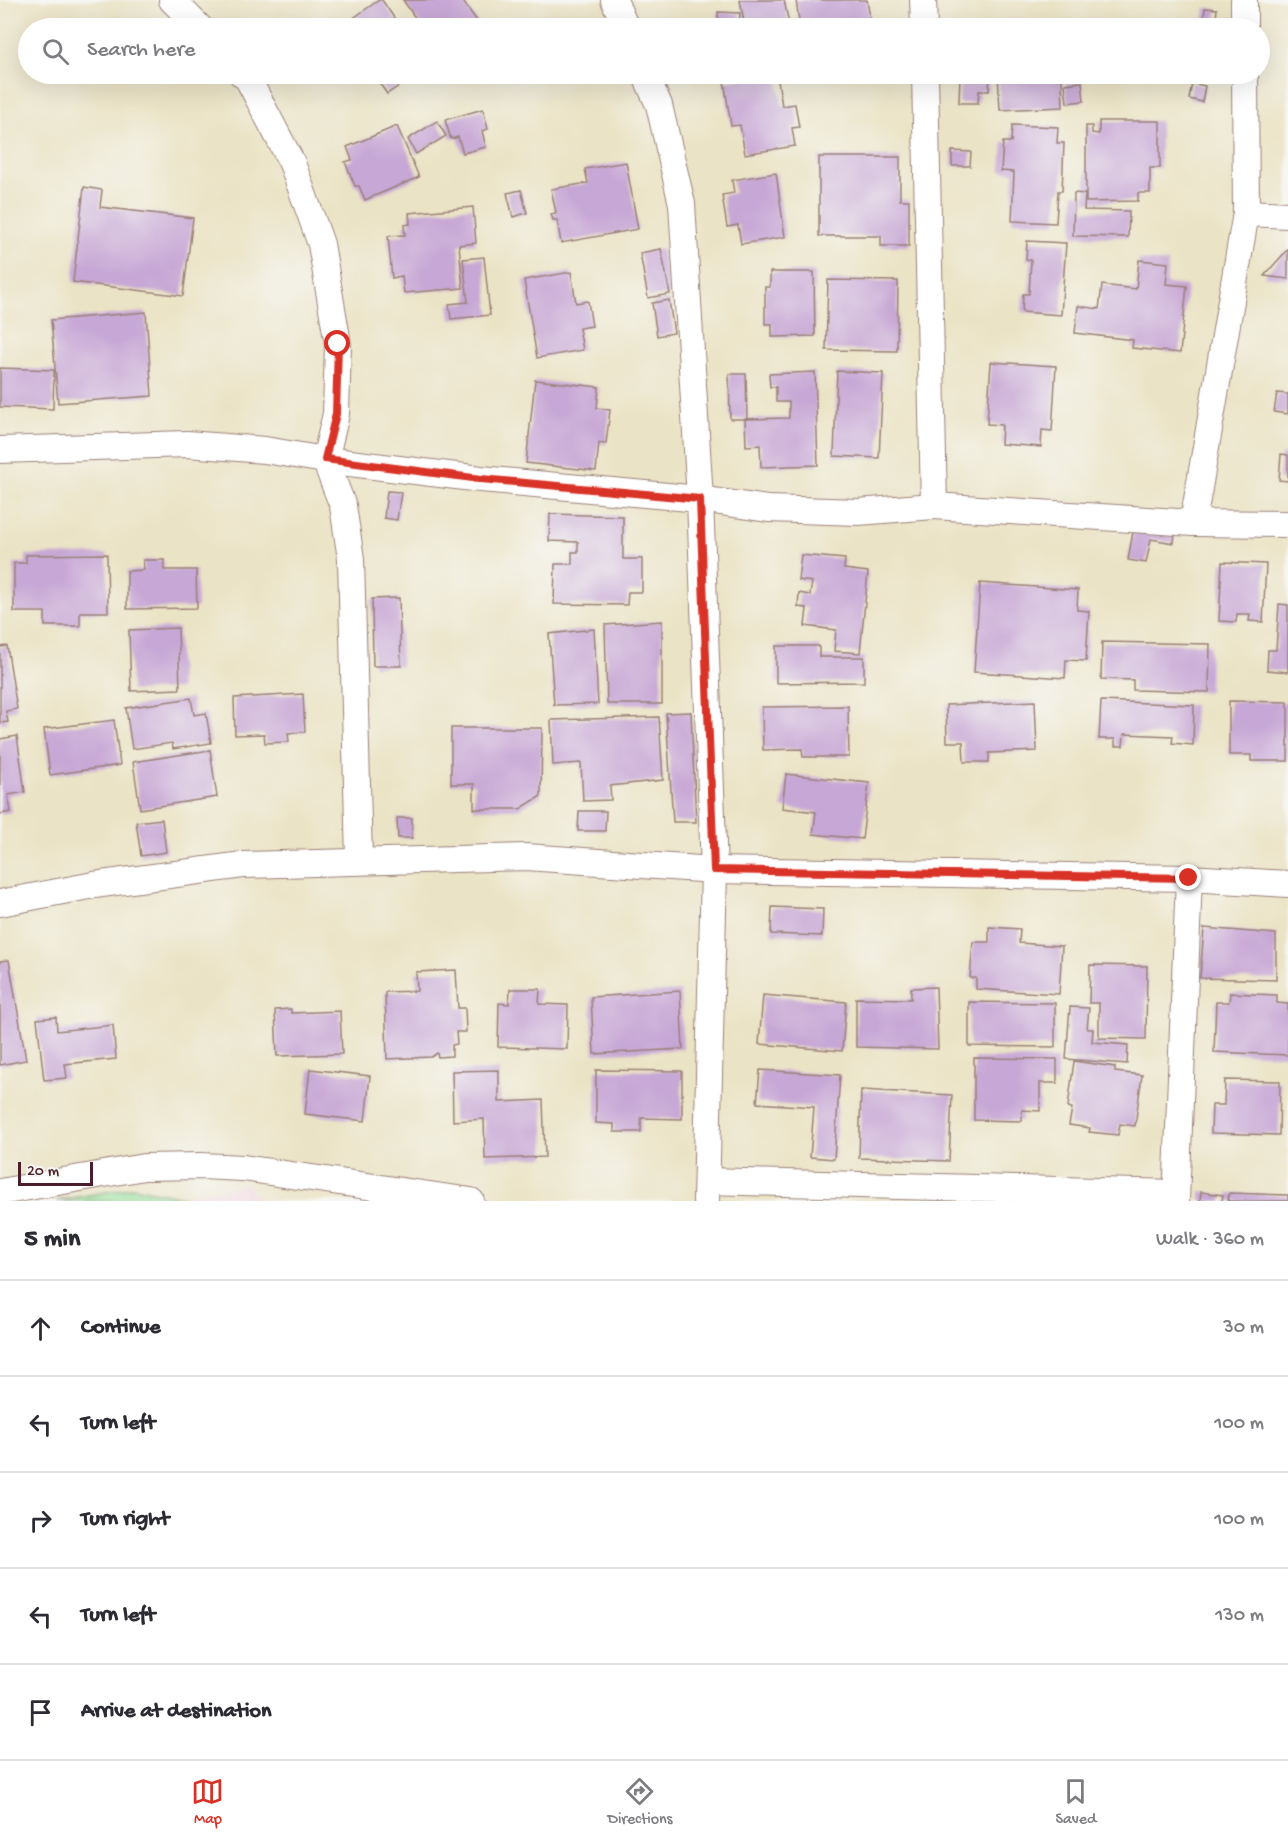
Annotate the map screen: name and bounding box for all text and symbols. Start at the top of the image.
search box [18,18,1270,84]
icon: search [39,35,72,68]
text: Search here [87,38,195,64]
route start [324,330,350,356]
route end [1175,864,1201,890]
scale bar [18,1159,93,1186]
text: 20 m [27,1163,59,1182]
text: 5 min [24,1225,80,1256]
text: Walk · 360 m [1156,1229,1264,1252]
icon: ahead [24,1312,57,1345]
text: Continue [81,1315,161,1341]
text: 30 m [1223,1317,1264,1340]
icon: left [24,1408,57,1441]
text: Turn left [81,1411,155,1437]
text: 100 m [1214,1413,1264,1436]
icon: right [24,1504,57,1537]
text: Turn right [81,1507,169,1533]
text: 100 m [1214,1509,1264,1532]
icon: left [24,1600,57,1633]
text: Turn left [81,1603,155,1629]
text: 130 m [1215,1605,1264,1628]
icon: arrive [24,1696,57,1729]
text: Arrive at destination [81,1699,271,1725]
tab: Map [191,1775,224,1830]
tab: Directions [607,1775,673,1830]
tab: Saved [1055,1775,1096,1830]

